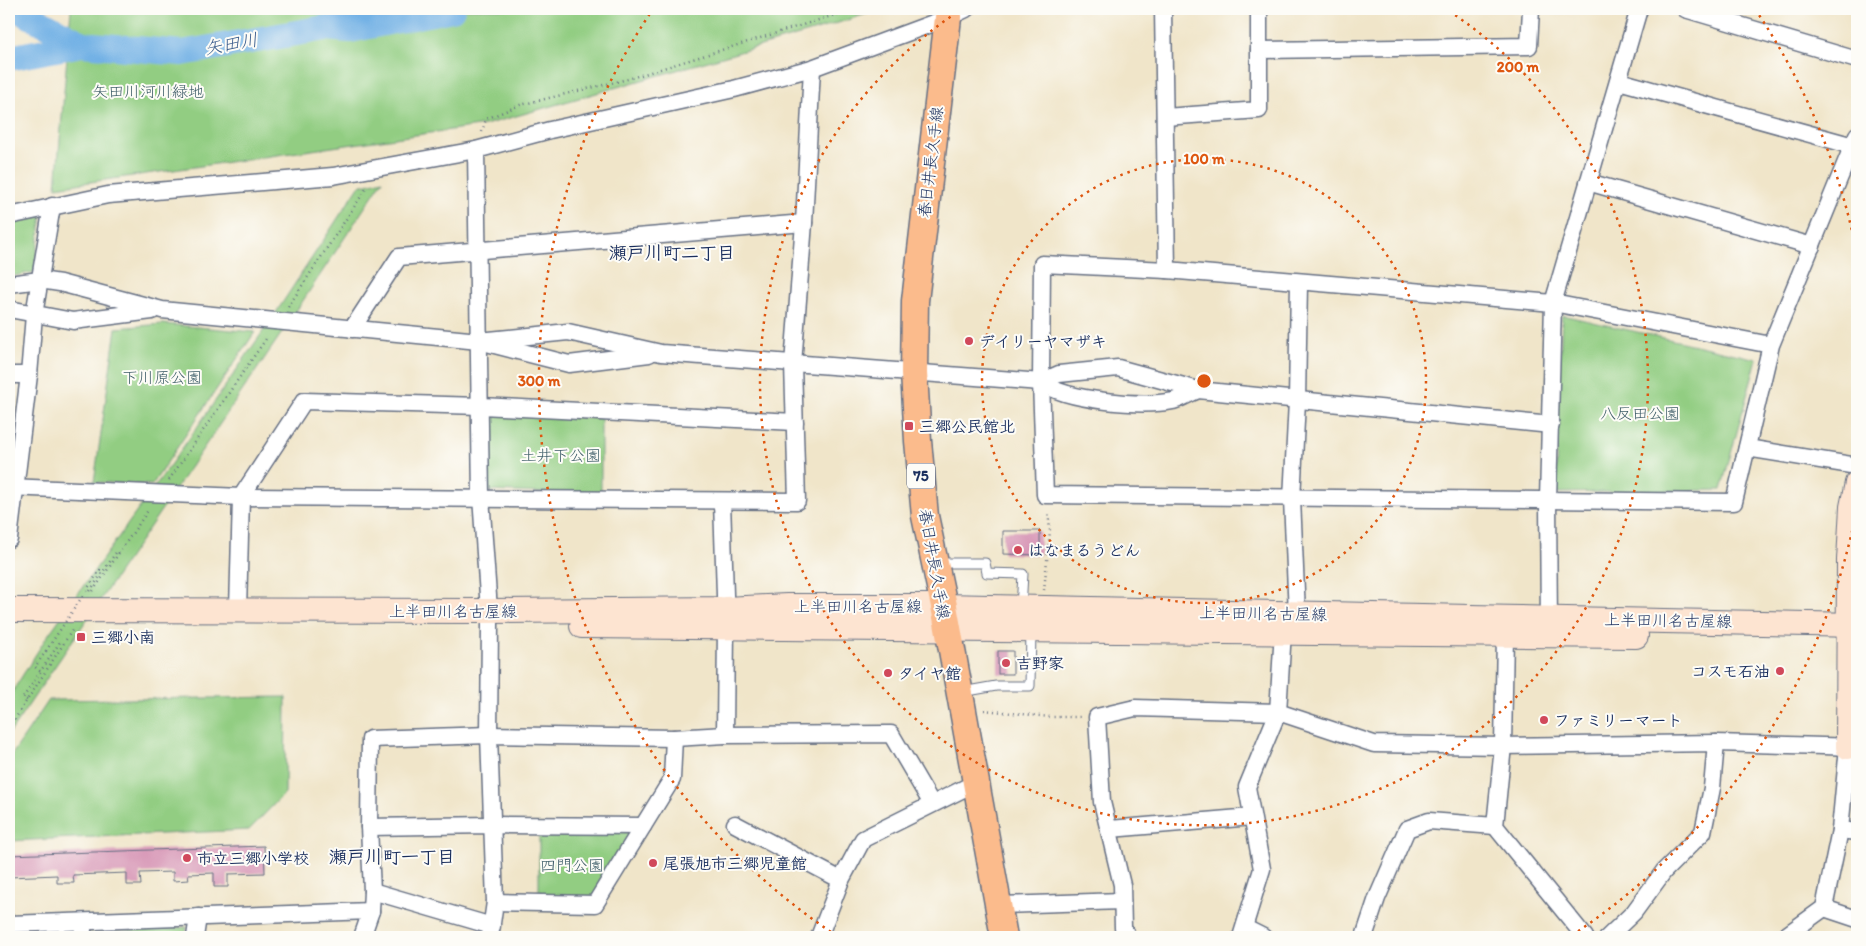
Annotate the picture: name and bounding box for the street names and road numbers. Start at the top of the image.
street label: 春日井長久手線 [914,105,947,219]
road number: 75 [907,464,935,488]
street label: 春日井長久手線 [915,507,954,621]
street label: 上半田川名古屋線 [794,597,922,616]
street label: 上半田川名古屋線 [389,602,517,621]
street label: 上半田川名古屋線 [1199,603,1327,624]
street label: 上半田川名古屋線 [1604,610,1732,631]

